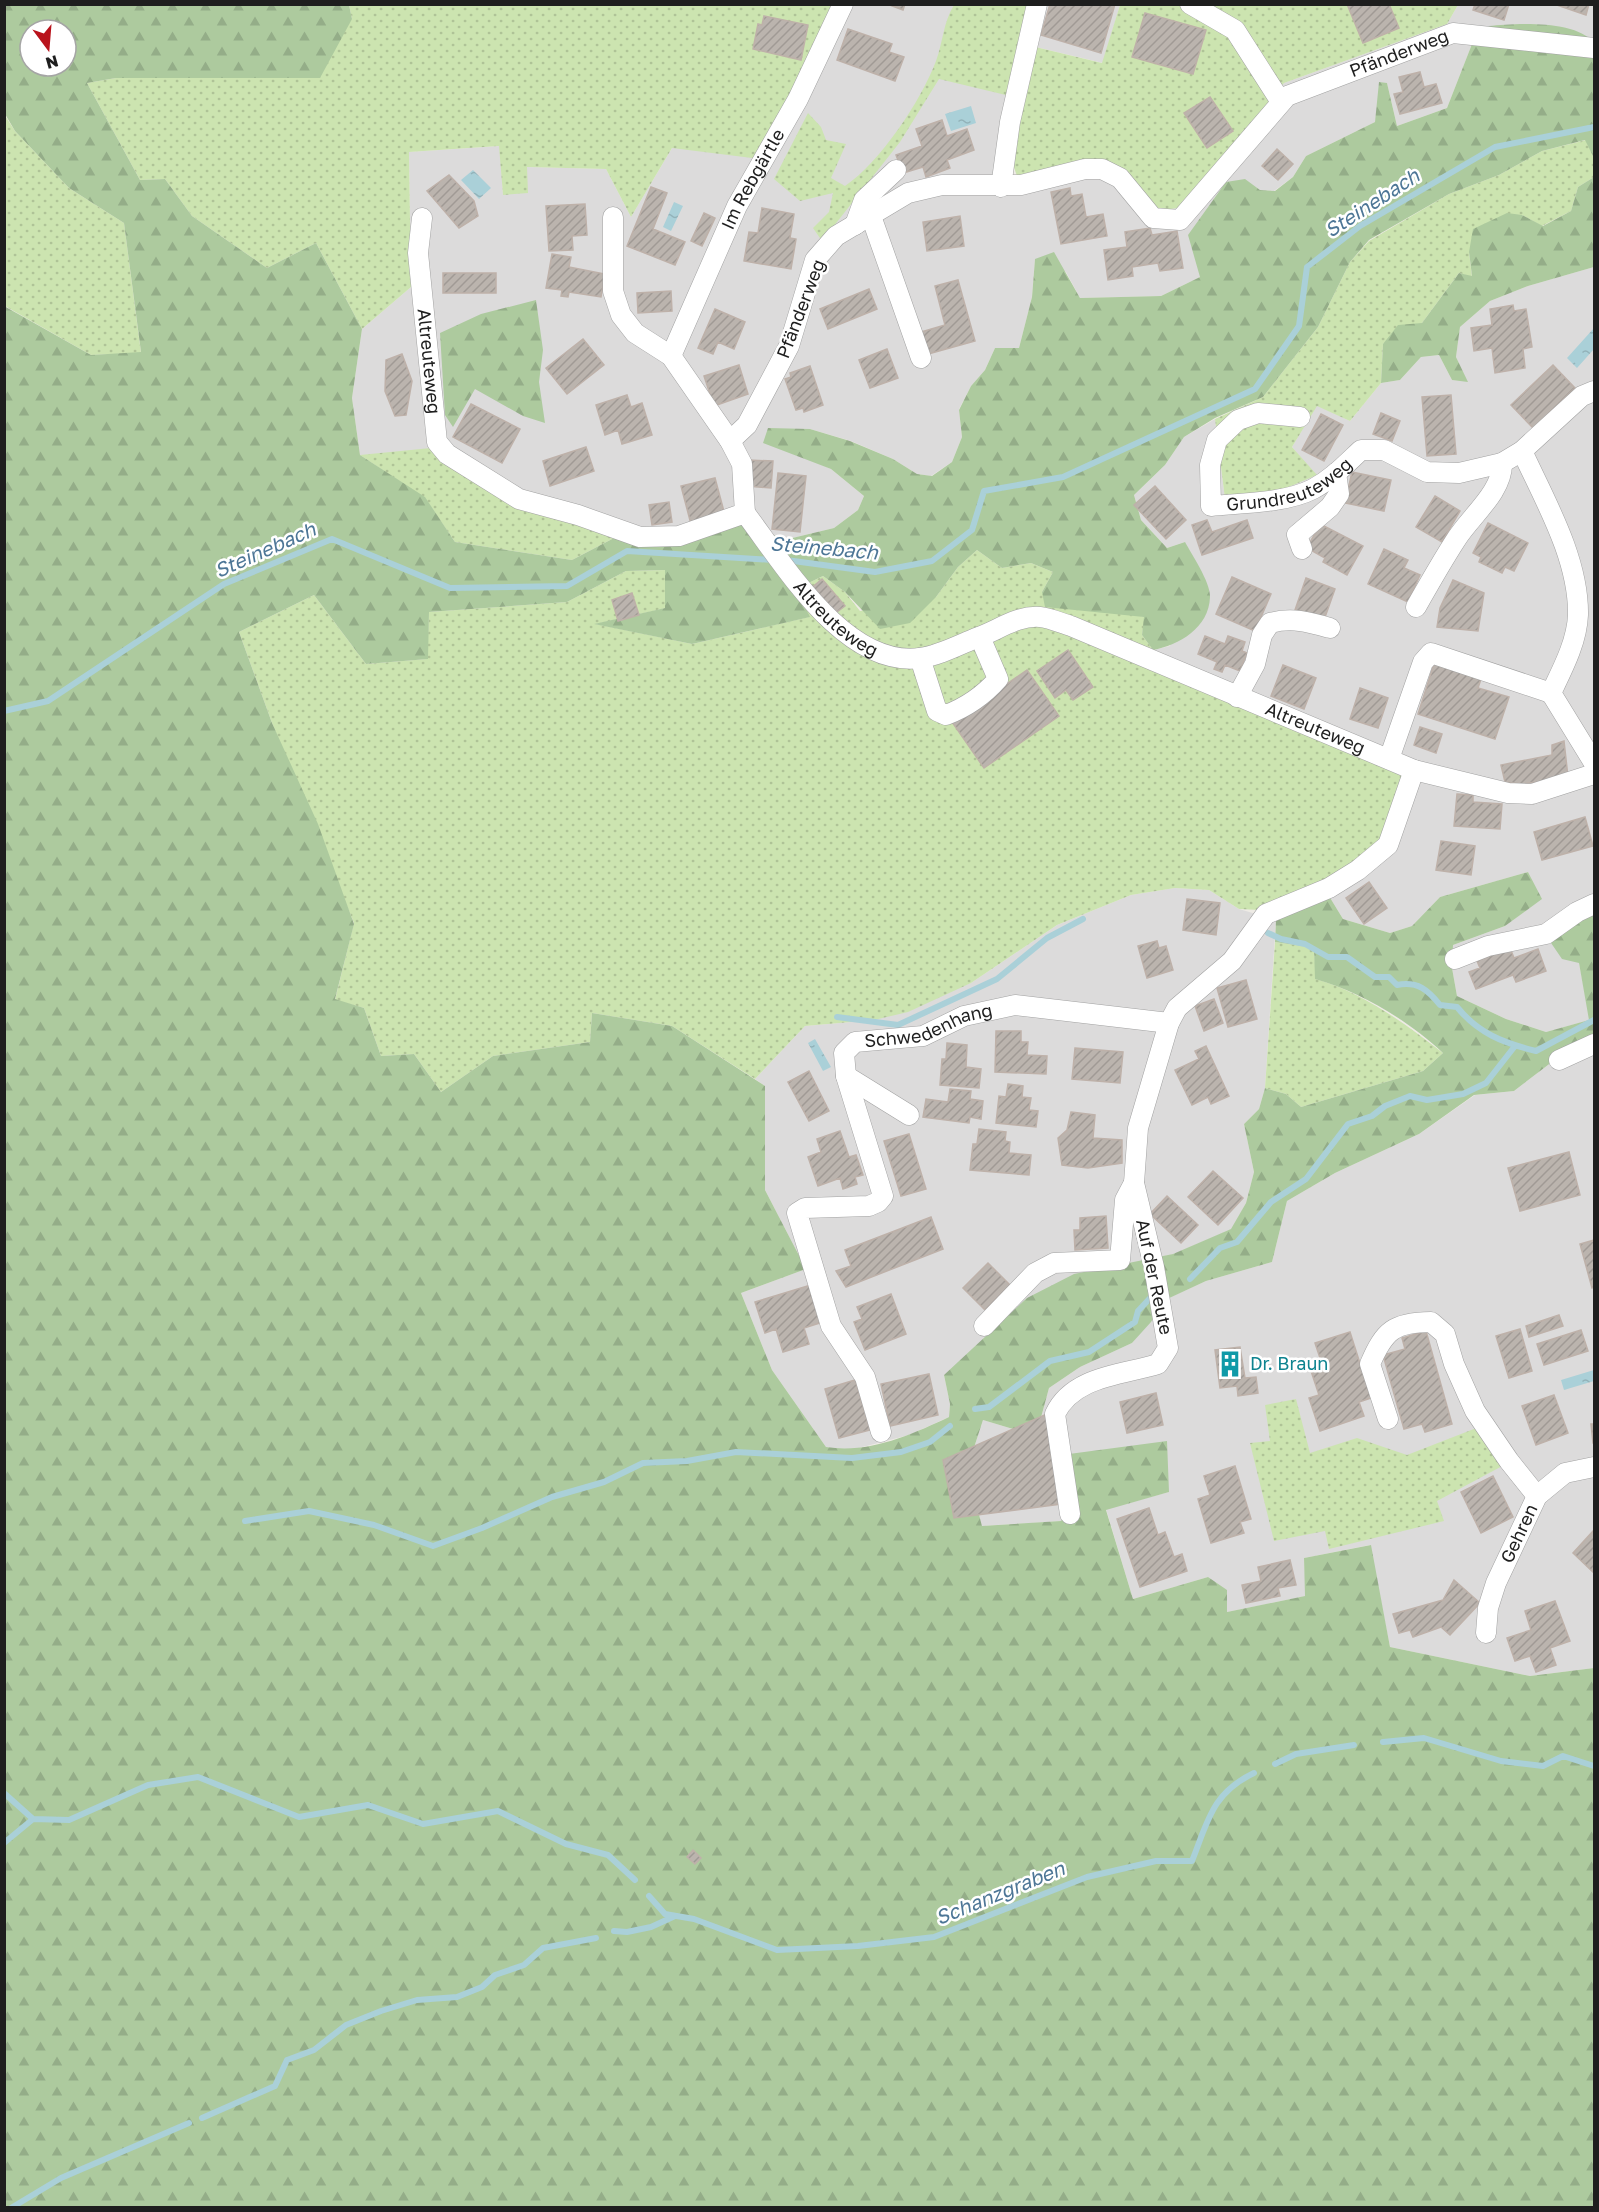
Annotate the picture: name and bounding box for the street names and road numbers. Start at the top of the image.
street label: Pfänderweg [1346,24,1451,81]
street label: Im Rebgärtle [716,125,789,233]
street label: Pfänderweg [771,256,829,361]
street label: Altreuteweg [414,307,446,415]
street label: Grundreuteweg [1225,452,1356,515]
street label: Altreuteweg [789,576,882,661]
street label: Altreuteweg [1262,697,1369,758]
street label: Schwedenhang [863,998,994,1051]
street label: Auf der Reute [1132,1217,1178,1337]
street label: Gehren [1495,1500,1542,1566]

